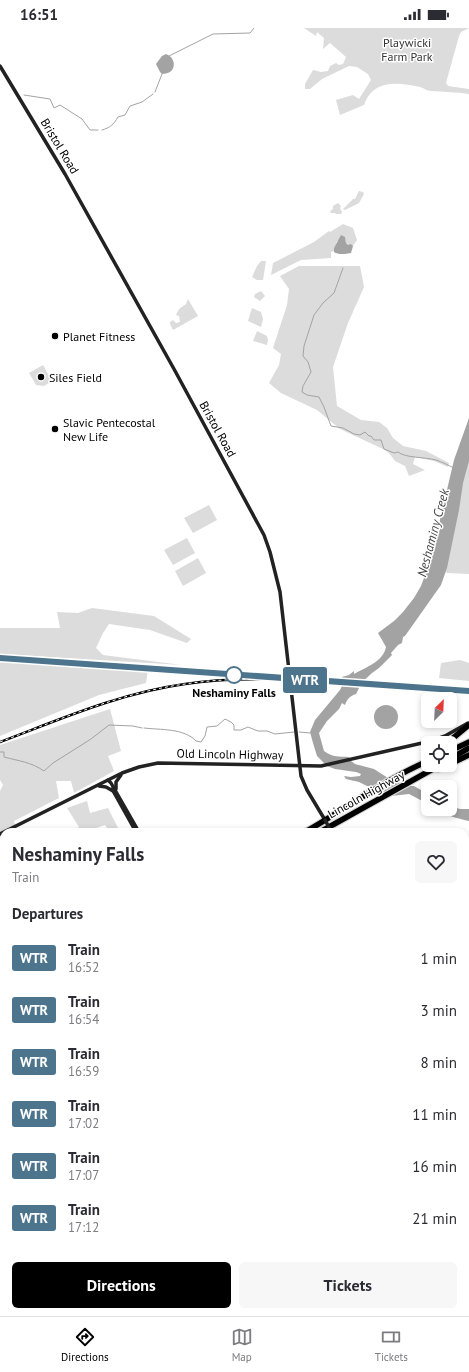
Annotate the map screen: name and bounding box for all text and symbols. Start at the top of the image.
text: 16:51 [20,5,58,24]
park label: Playwicki Farm Park [381,35,433,64]
street label: Bristol Road [38,116,82,176]
place label: Planet Fitness [63,329,135,344]
marker: Planet Fitness [50,331,60,341]
place label: Siles Field [49,370,102,385]
marker: Siles Field [36,372,46,382]
street label: Bristol Road [196,398,240,460]
place label: Slavic Pentecostal New Life [63,415,156,444]
marker: Slavic Pentecostal New Life [50,424,60,434]
water label: Neshaminy Creek [413,486,453,579]
marker: Neshaminy Falls [225,666,243,684]
line badge: WTR [282,667,328,693]
text: WTR [291,671,319,689]
place label: Neshaminy Falls [192,685,276,700]
north arrow [421,692,457,728]
map controls [421,692,457,816]
button: locate [421,736,457,772]
street label: Old Lincoln Highway [176,746,284,762]
street label: Lincoln Highway [325,767,407,821]
button: layers [421,780,457,816]
button: heart [415,841,457,883]
text: Neshaminy Falls [12,842,144,866]
text: Train [12,869,39,886]
text: Departures [12,904,83,923]
text: Train [68,940,100,959]
text: WTR [20,949,48,967]
text: 1 min [420,949,457,968]
text: 16:52 [68,959,99,976]
text: Train [68,992,100,1011]
text: WTR [20,1001,48,1019]
text: 3 min [420,1001,457,1020]
text: 16:54 [68,1011,99,1028]
text: Train [68,1044,100,1063]
text: WTR [20,1053,48,1071]
text: 8 min [420,1053,457,1072]
text: 16:59 [68,1063,99,1080]
text: Train [68,1096,100,1115]
text: WTR [20,1105,48,1123]
text: 11 min [412,1105,457,1124]
text: 17:02 [68,1115,99,1132]
text: Train [68,1148,100,1167]
text: WTR [20,1157,48,1175]
text: 16 min [412,1157,457,1176]
text: 17:07 [68,1167,99,1184]
text: Train [68,1200,100,1219]
text: WTR [20,1209,48,1227]
text: 21 min [412,1209,457,1228]
text: 17:12 [68,1219,99,1236]
button: Directions [12,1262,231,1308]
button: Tickets [239,1262,457,1308]
tab: Directions [61,1326,109,1364]
tab: Map [231,1326,253,1364]
tab: Tickets [375,1326,408,1364]

